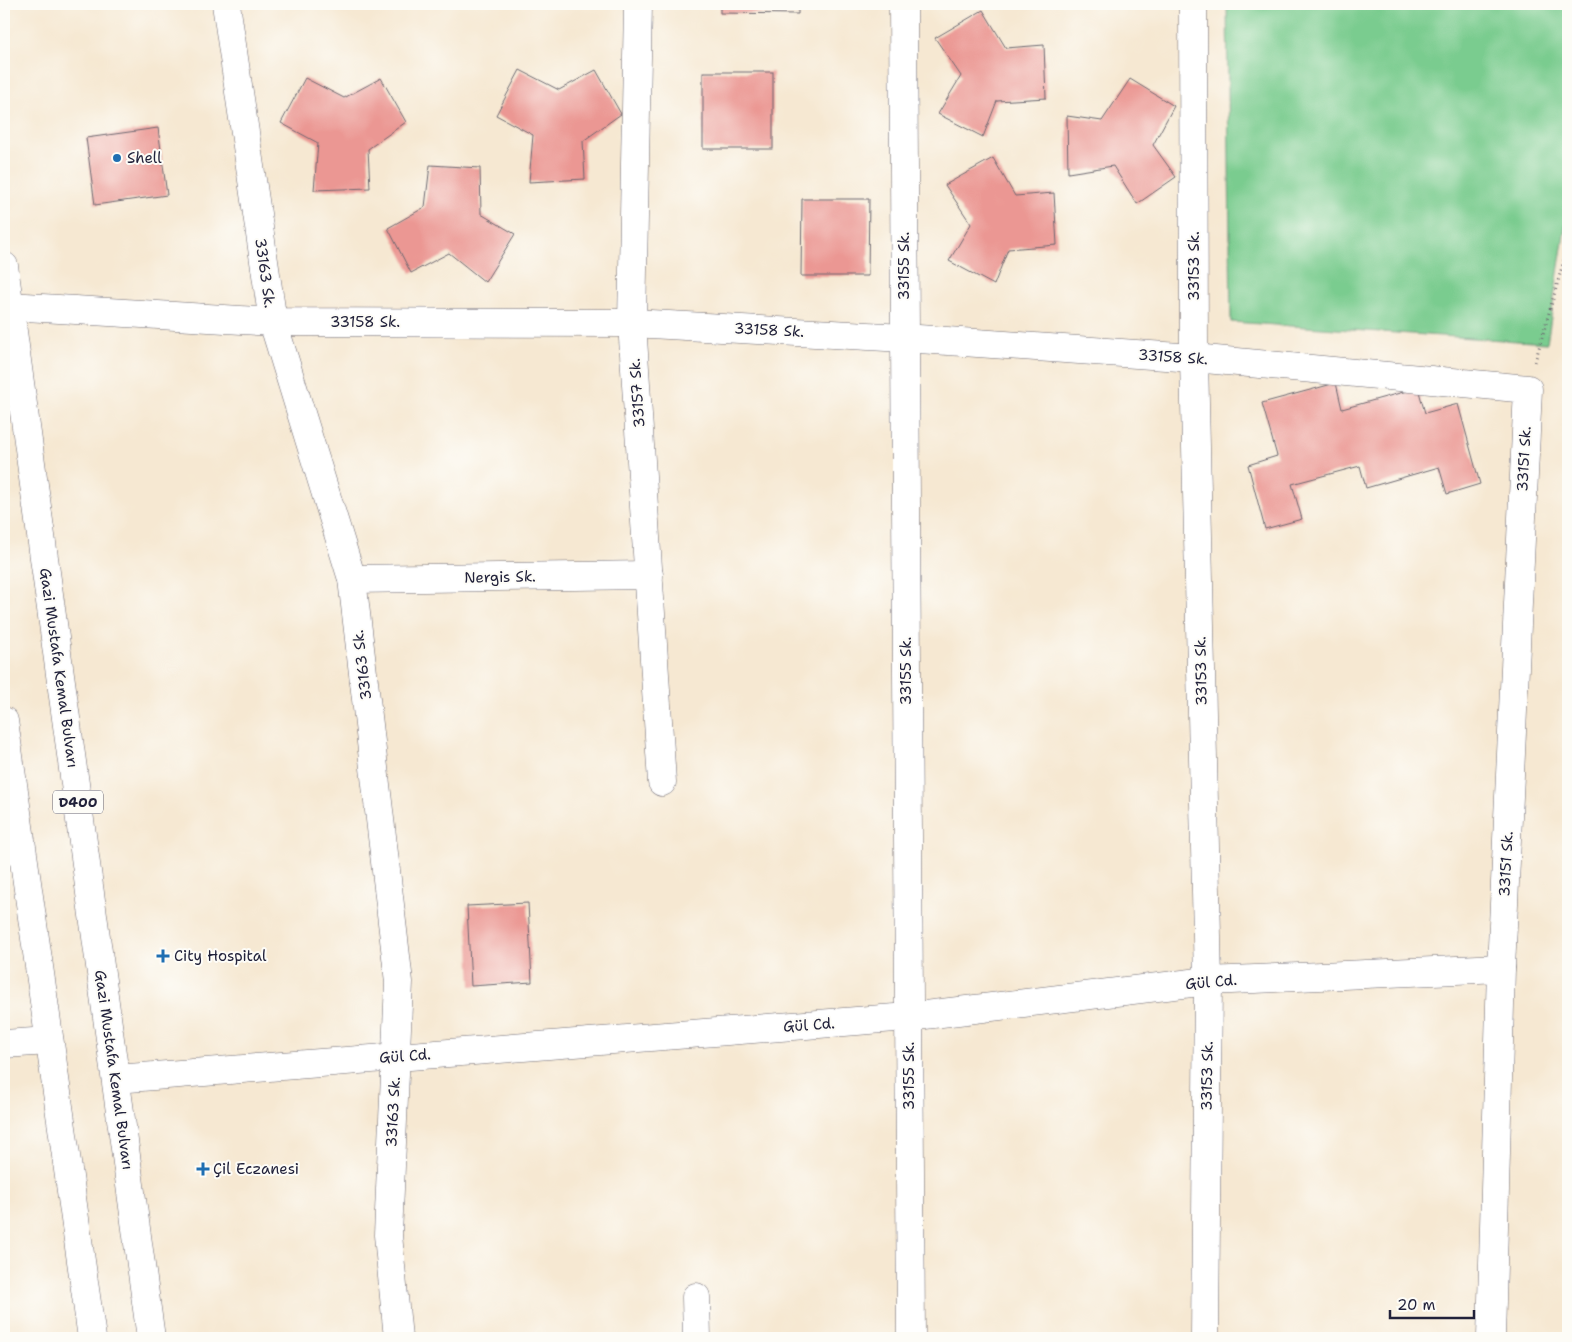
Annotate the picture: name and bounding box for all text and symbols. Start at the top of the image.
place label: Shell [127,148,162,168]
marker: Shell [111,152,123,164]
street label: 33153 Sk. [1184,231,1204,301]
street label: 33155 Sk. [894,232,914,300]
street label: 33163 Sk. [250,237,280,309]
street label: 33158 Sk. [330,312,400,332]
street label: 33158 Sk. [733,318,805,342]
street label: 33158 Sk. [1137,345,1209,369]
street label: 33157 Sk. [625,357,649,428]
street label: 33151 Sk. [1512,426,1536,492]
street label: Nergis Sk. [464,566,536,588]
street label: Gazi Mustafa Kemal Bulvarı [35,567,83,769]
street label: 33163 Sk. [348,629,376,701]
street label: 33153 Sk. [1190,636,1212,706]
street label: 33155 Sk. [896,637,916,705]
road number: D400 [53,790,103,814]
street label: 33151 Sk. [1494,831,1518,897]
place label: City Hospital [174,946,267,966]
marker: City Hospital [156,949,170,963]
street label: Gazi Mustafa Kemal Bulvarı [90,969,138,1171]
street label: Gül Cd. [1184,970,1238,994]
street label: Gül Cd. [782,1013,836,1037]
street label: 33153 Sk. [1196,1041,1218,1111]
street label: 33155 Sk. [899,1042,919,1110]
street label: Gül Cd. [378,1044,432,1068]
street label: 33163 Sk. [381,1076,405,1148]
place label: Çil Eczanesi [213,1159,299,1179]
marker: Çil Eczanesi [197,1163,209,1175]
scale bar [1390,1287,1473,1319]
text: 20 m [1397,1295,1436,1315]

